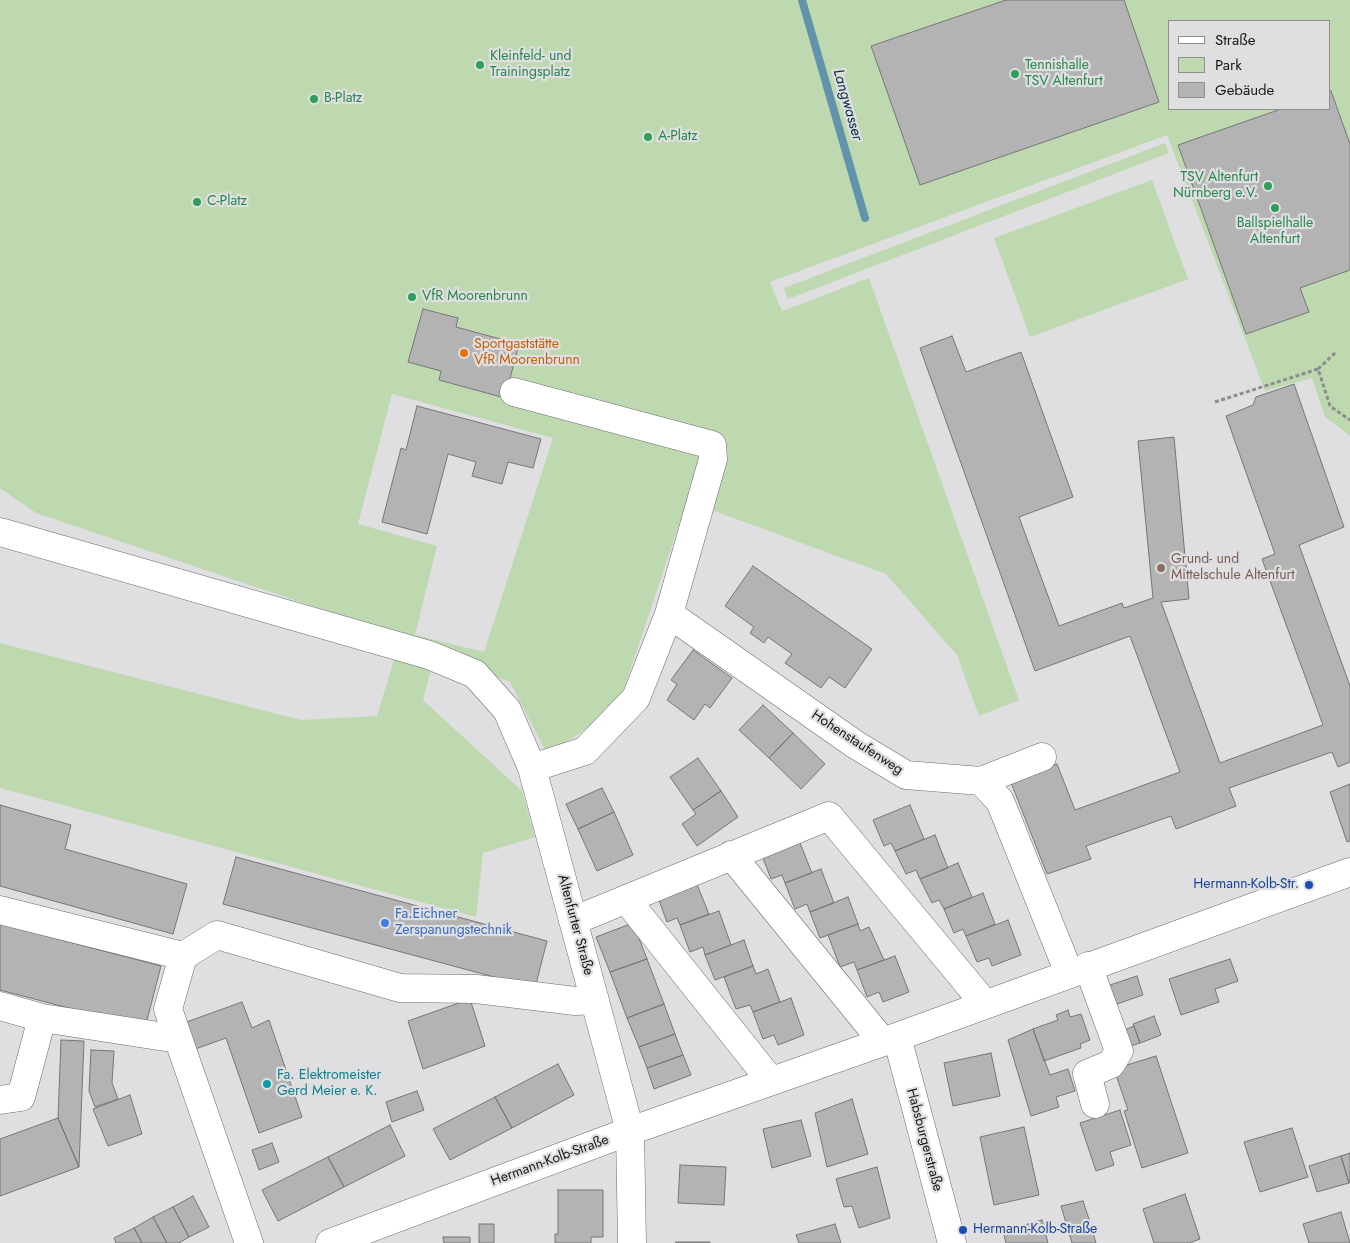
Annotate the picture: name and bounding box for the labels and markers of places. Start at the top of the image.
place label: Kleinfeld- und Trainingsplatz [490,49,572,82]
place label: Tennishalle TSV Altenfurt [1025,58,1103,90]
marker: Kleinfeld- und Trainingsplatz [474,59,486,71]
marker: Tennishalle TSV Altenfurt [1009,68,1021,80]
place label: B-Platz [324,91,362,107]
marker: B-Platz [308,93,320,105]
place label: A-Platz [658,129,698,145]
marker: A-Platz [642,131,654,143]
place label: TSV Altenfurt Nürnberg e.V. [1173,170,1258,202]
marker: TSV Altenfurt Nürnberg e.V. [1262,180,1274,192]
place label: C-Platz [207,194,247,210]
marker: C-Platz [191,196,203,208]
marker: Ballspielhalle Altenfurt [1269,202,1281,214]
place label: Ballspielhalle Altenfurt [1237,216,1313,248]
place label: VfR Moorenbrunn [422,289,528,305]
marker: VfR Moorenbrunn [406,291,418,303]
place label: Sportgaststätte VfR Moorenbrunn [474,337,580,370]
marker: Sportgaststätte VfR Moorenbrunn [458,347,470,359]
place label: Grund- und Mittelschule Altenfurt [1171,552,1295,584]
marker: Grund- und Mittelschule Altenfurt [1155,562,1167,574]
place label: Hermann-Kolb-Str. [1193,877,1299,893]
marker: Hermann-Kolb-Str. [1303,879,1315,891]
place label: Fa.Eichner Zerspanungstechnik [395,907,512,940]
marker: Fa.Eichner Zerspanungstechnik [379,917,391,929]
place label: Fa. Elektromeister Gerd Meier e. K. [277,1068,381,1100]
marker: Fa. Elektromeister Gerd Meier e. K. [261,1078,273,1090]
place label: Hermann-Kolb-Straße [973,1222,1097,1238]
marker: Hermann-Kolb-Straße [957,1224,969,1236]

